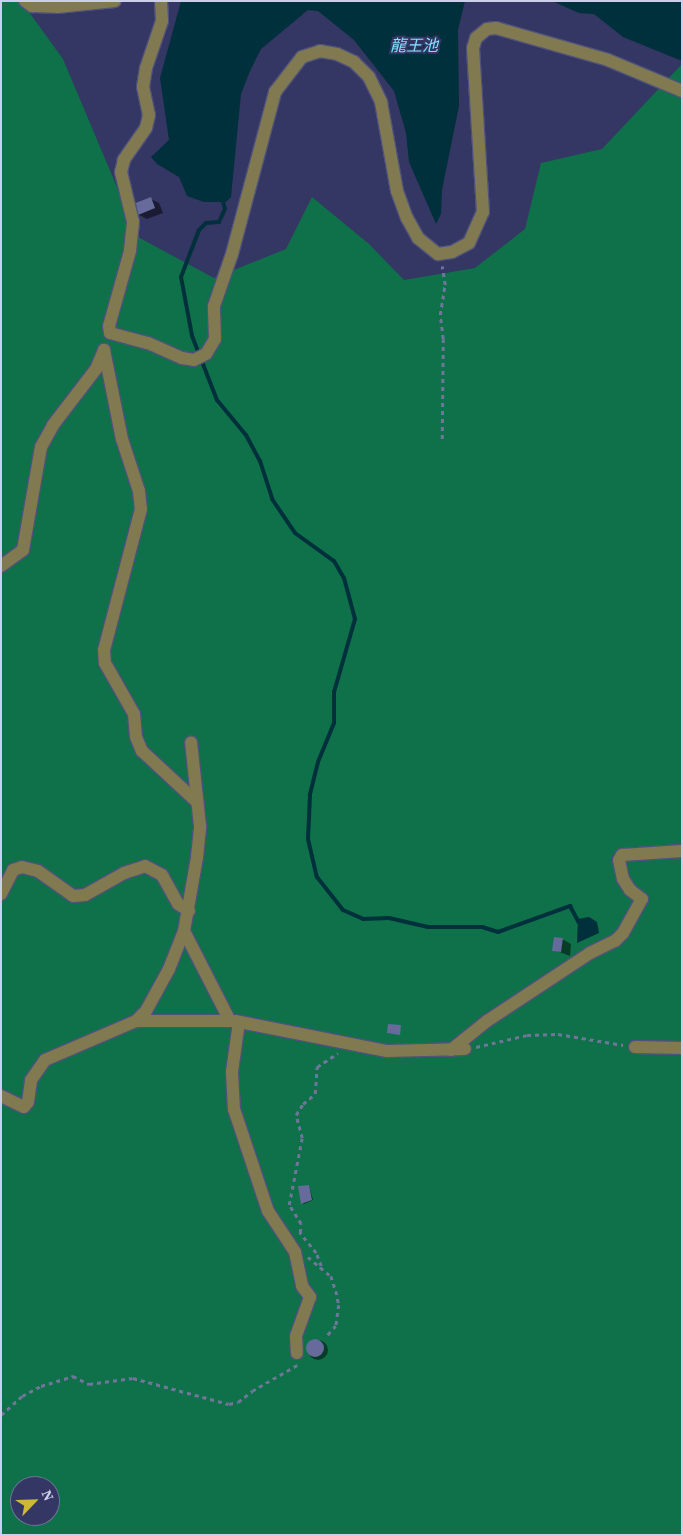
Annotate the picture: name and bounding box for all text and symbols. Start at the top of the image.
water label: 龍王池 [390,35,438,55]
north arrow [10,1476,60,1526]
text: N [37,1487,59,1504]

